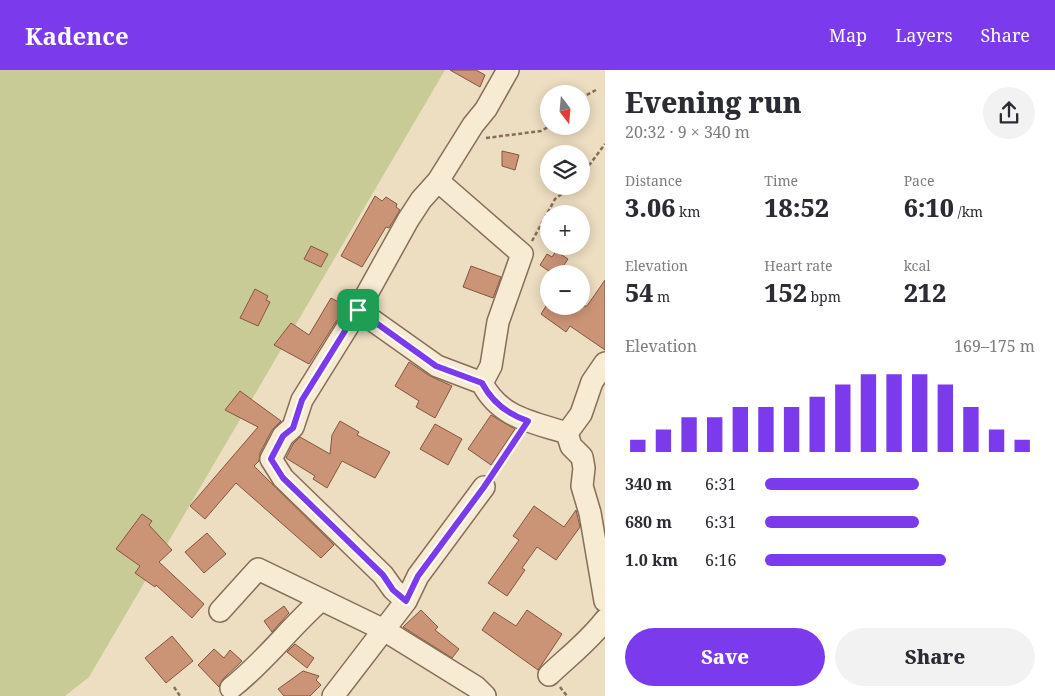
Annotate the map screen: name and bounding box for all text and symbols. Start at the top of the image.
text: Kadence [25,19,129,52]
text: Map [829,23,867,47]
text: Layers [895,23,953,47]
text: Share [981,23,1030,47]
text: Evening run [625,83,802,121]
north arrow [540,85,590,135]
map controls [540,85,590,315]
button: share [983,87,1035,139]
text: 20:32 · 9 × 340 m [625,121,750,143]
button: layers [540,145,590,195]
text: Distance [625,171,682,190]
text: Time [764,171,798,190]
text: Pace [904,171,934,190]
text: 3.06 [625,190,675,224]
text: 18:52 [764,190,829,224]
text: 6:10 [904,190,954,224]
text: km [675,202,700,221]
text: /km [954,202,983,221]
button: + [540,205,590,255]
text: Elevation [625,256,688,275]
text: Heart rate [764,256,833,275]
text: kcal [904,256,931,275]
button: − [540,265,590,315]
text: 54 [625,275,653,309]
text: 152 [764,275,807,309]
text: 212 [904,275,946,309]
text: m [653,287,670,306]
text: bpm [807,287,841,306]
pin [337,289,379,331]
icon: arrive [344,296,372,324]
text: Elevation [625,335,697,357]
text: 169–175 m [954,335,1035,357]
text: 340 m [625,473,672,495]
text: 6:31 [705,473,736,495]
text: 680 m [625,511,672,533]
text: 6:31 [705,511,736,533]
text: 1.0 km [625,549,678,571]
text: 6:16 [705,549,736,571]
button: Save [625,628,825,686]
button: Share [835,628,1035,686]

